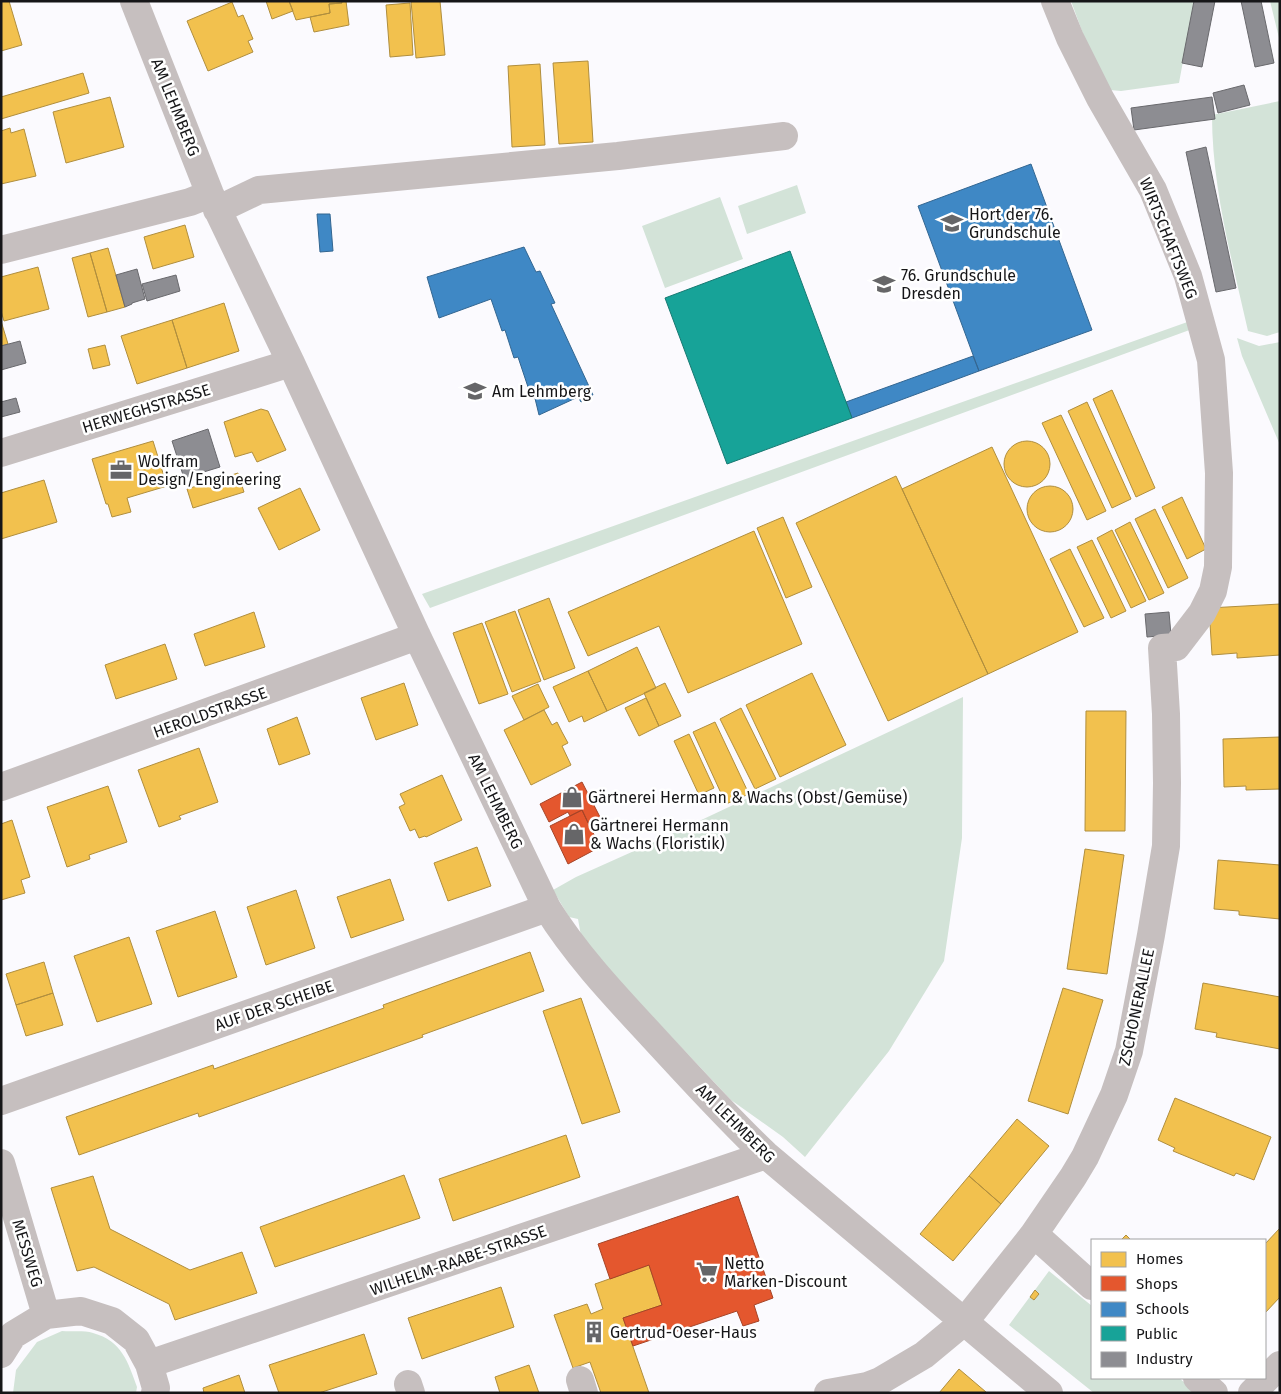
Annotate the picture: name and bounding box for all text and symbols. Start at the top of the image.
street label: AM LEHMBERG [147,56,204,159]
street label: WIRTSCHAFTSWEG [1136,175,1202,302]
place label: Hort der 76. Grundschule [969,205,1061,242]
school or university icon: Hort der 76. Grundschule [939,210,965,236]
place label: 76. Grundschule Dresden [901,266,1016,303]
school or university icon: 76. Grundschule Dresden [871,271,897,297]
school or university icon: Am Lehmberg [462,378,488,404]
street label: HERWEGHSTRASSE [80,380,213,437]
place label: Am Lehmberg [492,382,592,401]
place label: Wolfram Design/Engineering [138,452,282,489]
office icon: Wolfram Design/Engineering [108,457,134,483]
street label: HEROLDSTRASSE [151,683,270,742]
street label: AM LEHMBERG [464,750,527,852]
shop icon: Gärtnerei Hermann & Wachs (Obst/Gemüse) [559,784,585,810]
place label: Gärtnerei Hermann & Wachs (Obst/Gemüse) [588,788,908,807]
place label: Gärtnerei Hermann & Wachs (Floristik) [590,816,729,853]
shop icon: Gärtnerei Hermann & Wachs (Floristik) [561,821,587,847]
street label: ZSCHONERALLEE [1115,947,1158,1067]
street label: AUF DER SCHEIBE [212,976,336,1035]
street label: AM LEHMBERG [692,1080,779,1167]
street label: MESSWEG [8,1217,47,1289]
street label: WILHELM-RAABE-STRASSE [368,1221,549,1300]
legend [1091,1239,1266,1379]
text: Homes [1136,1250,1183,1268]
place label: Netto Marken-Discount [724,1254,848,1291]
supermarket icon: Netto Marken-Discount [694,1259,720,1285]
text: Shops [1136,1275,1178,1293]
text: Schools [1136,1300,1189,1318]
building icon: Gertrud-Oeser-Haus [581,1319,607,1345]
place label: Gertrud-Oeser-Haus [610,1323,757,1342]
text: Public [1136,1325,1178,1343]
text: Industry [1136,1350,1193,1368]

